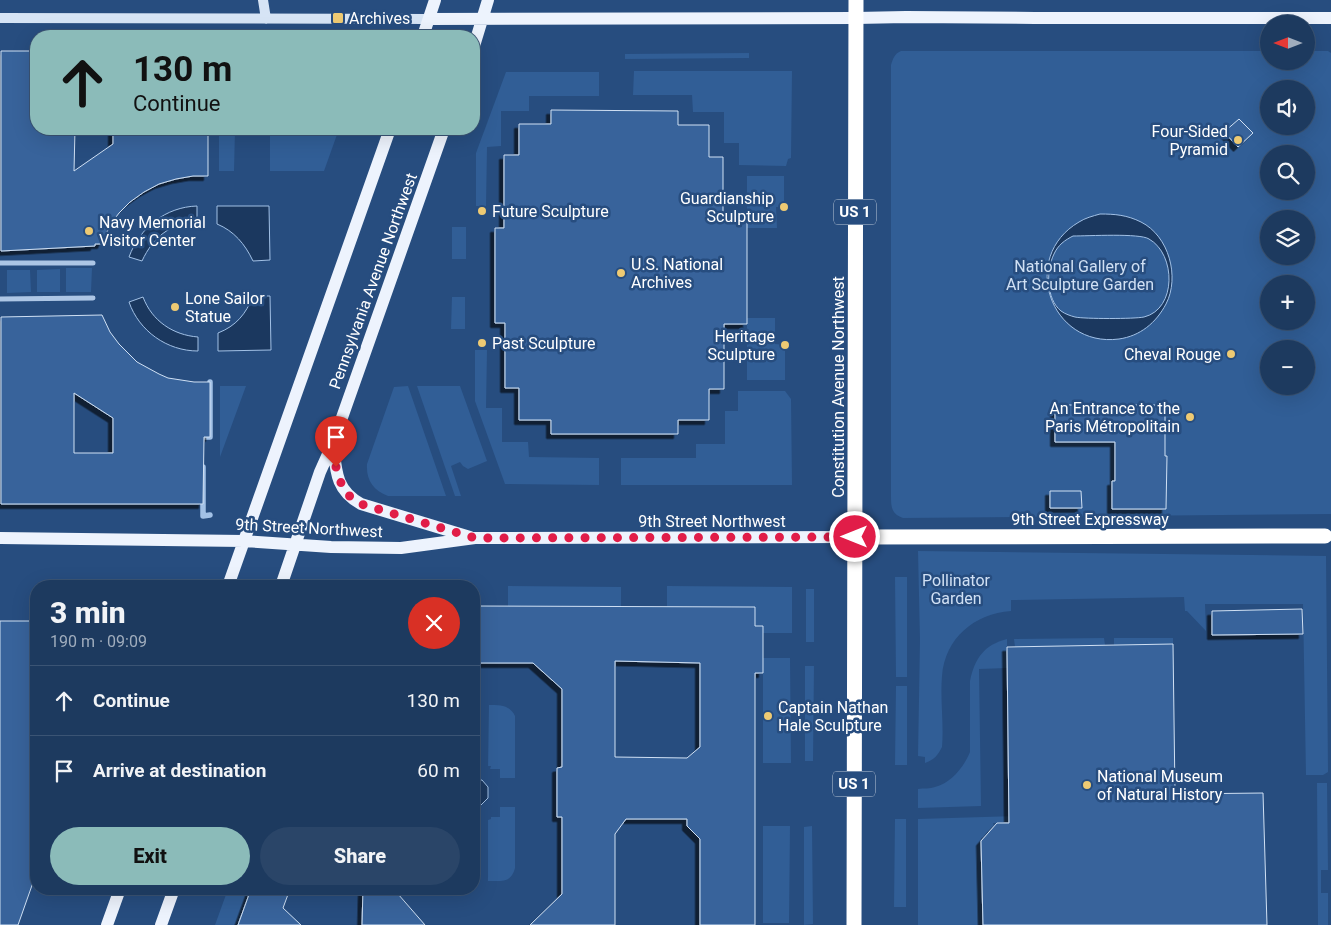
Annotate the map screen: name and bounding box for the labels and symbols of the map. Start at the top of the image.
place label: Archives [349,9,410,28]
marker: Archives [331,11,345,25]
north arrow [1260,15,1315,70]
place label: Four-Sided Pyramid [1152,122,1228,159]
marker: Four-Sided Pyramid [1232,134,1244,146]
street label: Pennsylvania Avenue Northwest [325,170,421,392]
place label: Guardianship Sculpture [680,189,774,226]
road number: US 1 [834,200,876,224]
marker: Guardianship Sculpture [778,201,790,213]
place label: Future Sculpture [492,202,609,221]
marker: Future Sculpture [476,205,488,217]
place label: Navy Memorial Visitor Center [99,213,206,250]
marker: Navy Memorial Visitor Center [83,225,95,237]
place label: U.S. National Archives [631,255,723,292]
park label: National Gallery of Art Sculpture Garden [1006,257,1154,294]
marker: U.S. National Archives [615,267,627,279]
street label: Constitution Avenue Northwest [829,276,848,498]
place label: Lone Sailor Statue [185,289,265,326]
marker: Lone Sailor Statue [169,301,181,313]
place label: Heritage Sculpture [708,327,775,364]
place label: Past Sculpture [492,334,596,353]
marker: Past Sculpture [476,337,488,349]
marker: Heritage Sculpture [779,339,791,351]
place label: Cheval Rouge [1124,345,1221,364]
marker: Cheval Rouge [1225,348,1237,360]
place label: An Entrance to the Paris Métropolitain [1045,399,1180,436]
marker: An Entrance to the Paris Métropolitain [1184,411,1196,423]
pin [315,416,357,467]
position arrow [828,510,880,562]
street label: 9th Street Expressway [1011,510,1169,529]
street label: 9th Street Northwest [638,512,786,531]
street label: 9th Street Northwest [235,515,383,541]
park label: Pollinator Garden [922,571,991,608]
place label: Captain Nathan Hale Sculpture [778,698,888,735]
marker: Captain Nathan Hale Sculpture [762,710,774,722]
place label: National Museum of Natural History [1097,767,1223,804]
road number: US 1 [833,772,875,796]
marker: National Museum of Natural History [1081,779,1093,791]

